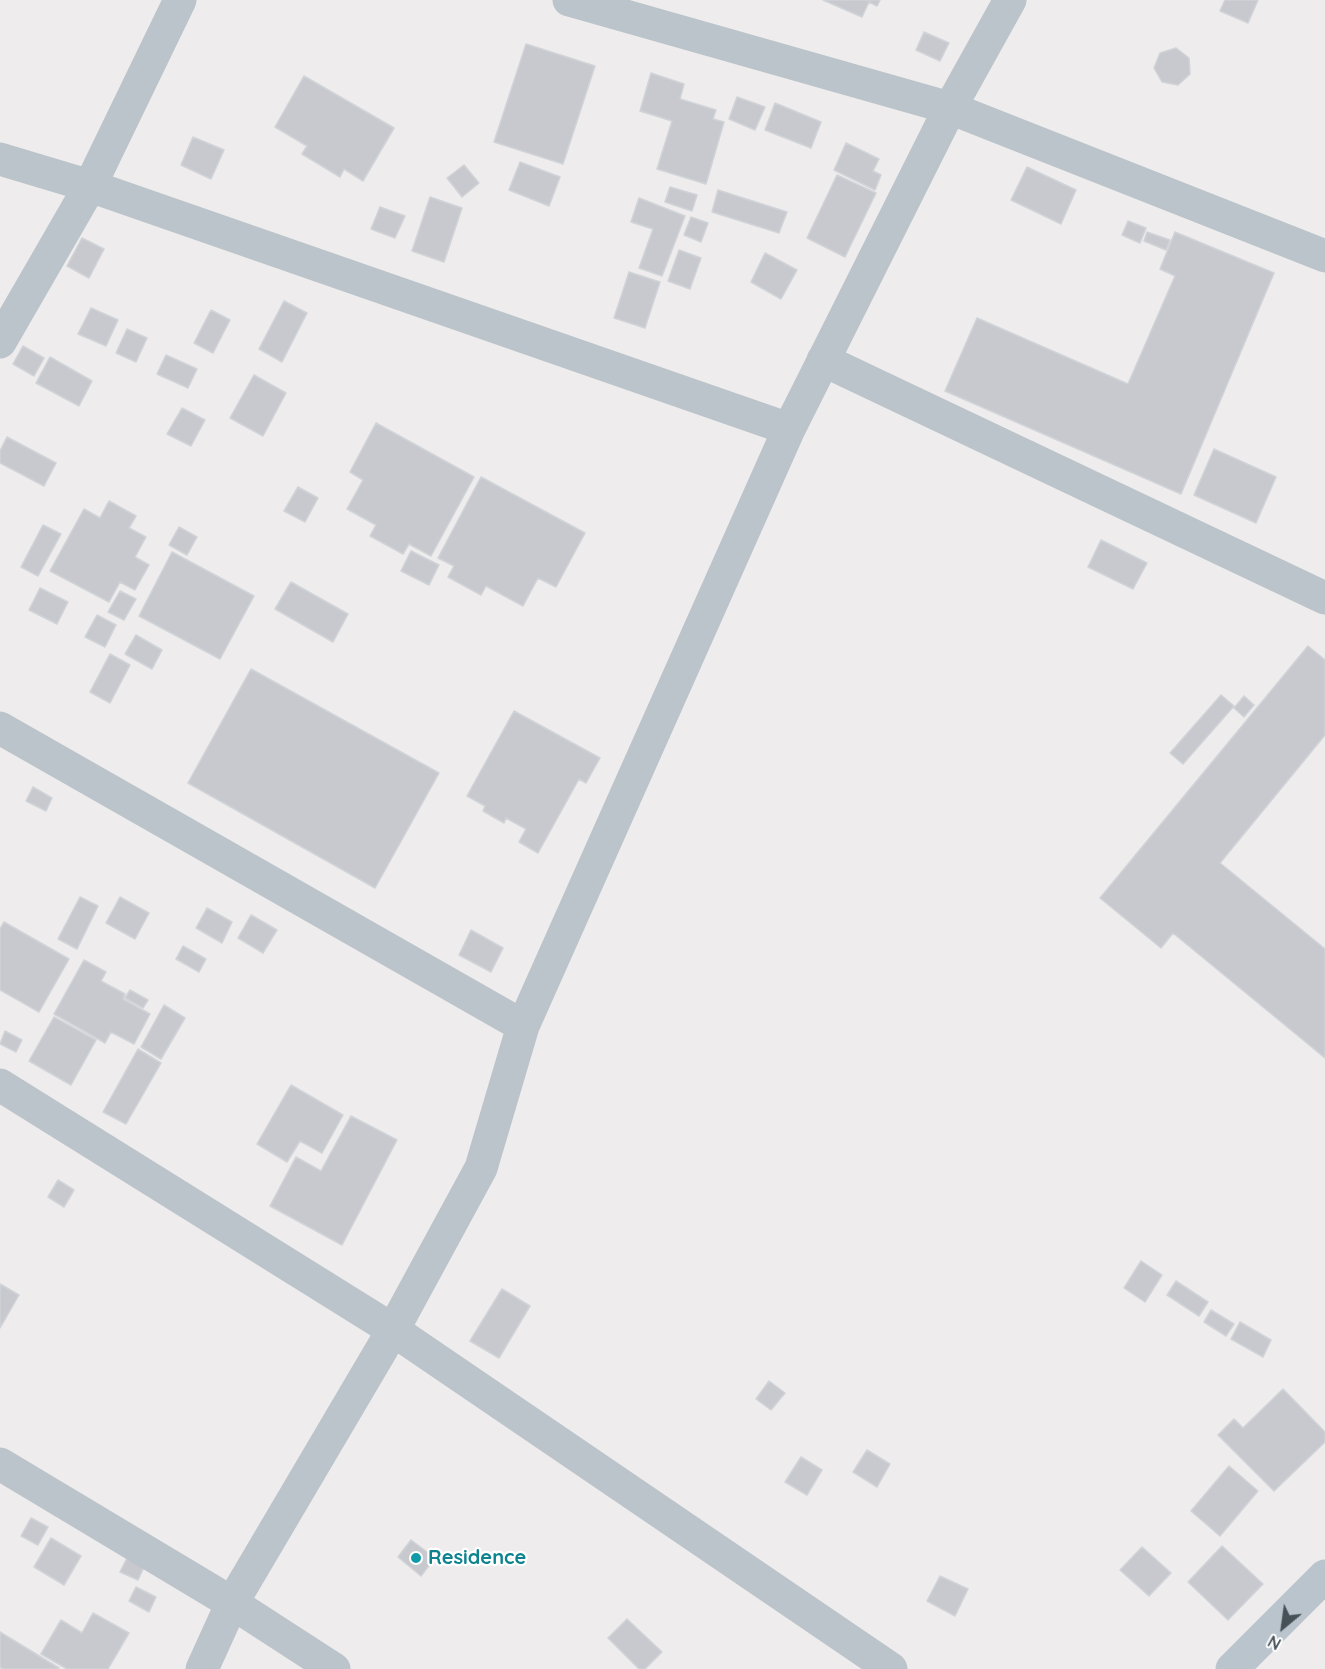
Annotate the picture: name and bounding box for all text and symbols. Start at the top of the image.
place label: Residence [428,1546,526,1570]
marker: Residence [409,1551,423,1565]
north arrow [1253,1597,1313,1657]
text: N [1264,1631,1284,1654]

